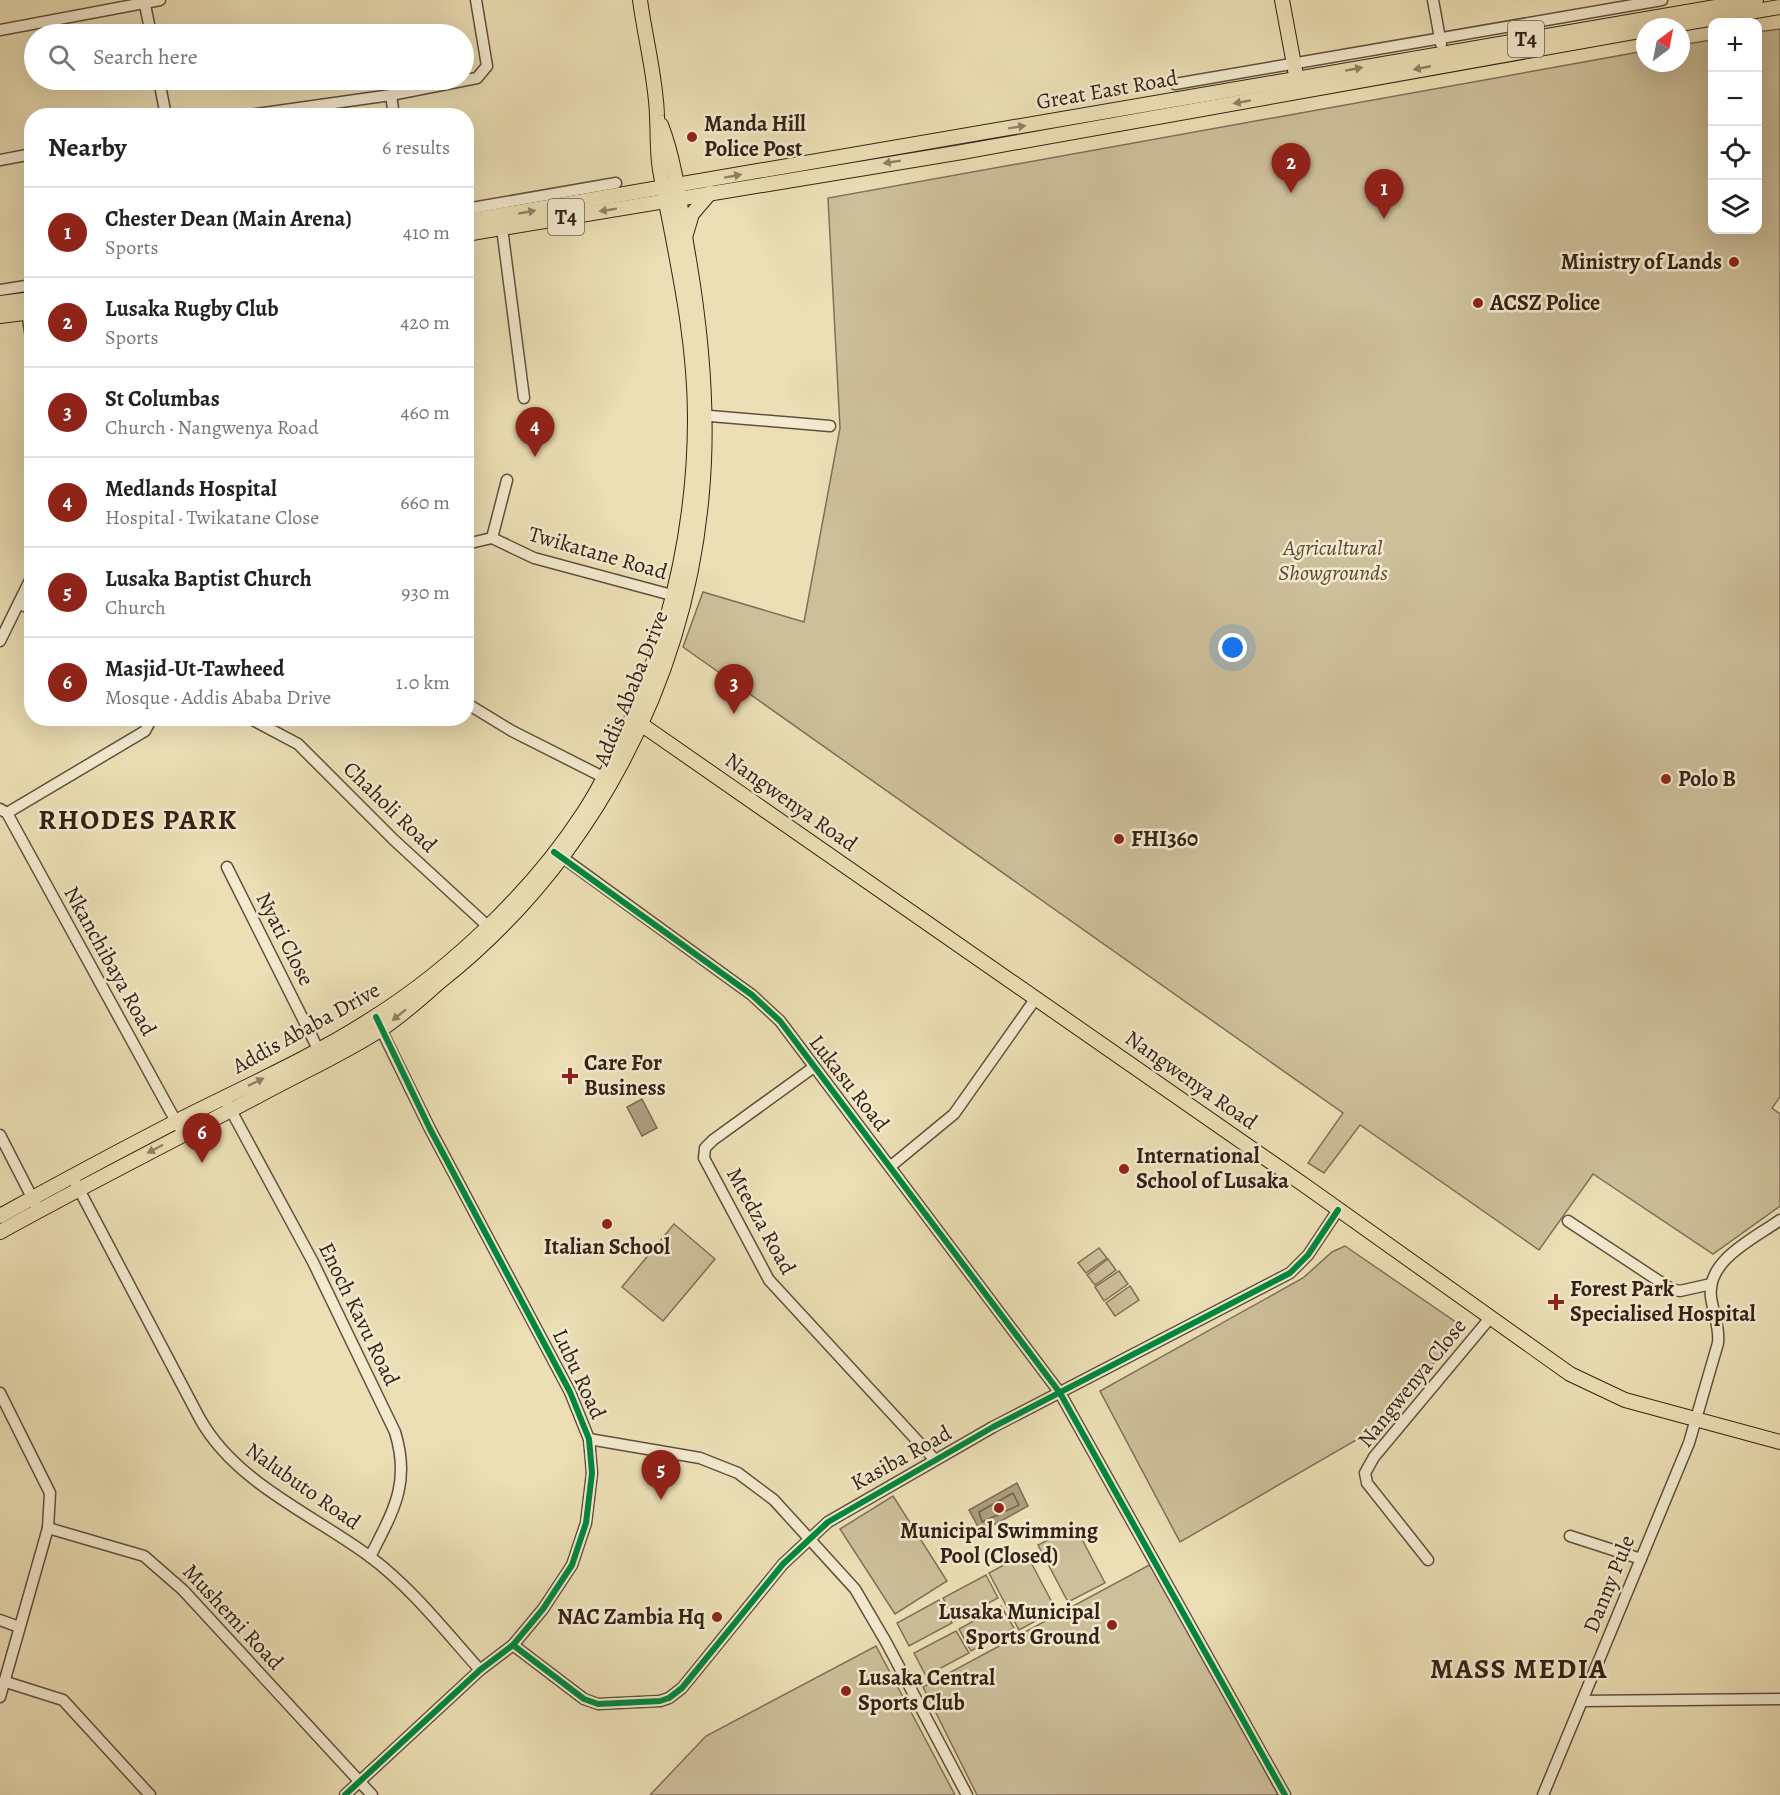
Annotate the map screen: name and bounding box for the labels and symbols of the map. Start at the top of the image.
north arrow [1636,18,1690,72]
road number: T4 [1508,21,1544,57]
street label: Great East Road [1034,63,1180,117]
one-way arrow [1345,64,1364,73]
one-way arrow [1413,64,1431,74]
one-way arrow [1232,98,1251,107]
place label: Manda Hill Police Post [704,109,806,164]
one-way arrow [1007,123,1026,132]
marker: Manda Hill Police Post [685,130,699,144]
pin: 2 [1272,144,1310,193]
one-way arrow [883,158,902,167]
pin: 1 [1364,170,1404,219]
one-way arrow [723,171,742,180]
road number: T4 [548,199,584,235]
one-way arrow [599,206,618,215]
one-way arrow [517,207,536,216]
place label: Ministry of Lands [1561,247,1722,277]
marker: Ministry of Lands [1727,255,1741,269]
place label: ACSZ Police [1489,288,1600,318]
marker: ACSZ Police [1471,296,1485,310]
pin: 4 [516,408,554,457]
street label: Twikatane Road [525,519,671,587]
park label: Agricultural Showgrounds [1278,533,1388,588]
street label: Addis Ababa Drive [586,606,676,771]
your location [1218,633,1247,662]
pin: 3 [714,664,754,714]
street label: Nangwenya Road [719,745,863,859]
street label: Chaholi Road [336,754,444,860]
place label: Polo B [1678,764,1736,794]
marker: Polo B [1659,772,1673,786]
district label: RHODES PARK [38,801,238,839]
place label: FHI360 [1131,824,1198,854]
marker: FHI360 [1112,832,1126,846]
street label: Nkanchibaya Road [56,881,164,1041]
street label: Nyati Close [249,887,321,991]
street label: Addis Ababa Drive [226,975,385,1081]
one-way arrow [392,1008,407,1020]
street label: Nangwenya Road [1119,1023,1263,1137]
street label: Lukasu Road [802,1029,896,1138]
place label: Care For Business [584,1048,666,1103]
marker: Care For Business [561,1067,579,1085]
one-way arrow [248,1077,265,1087]
pin: 6 [182,1114,222,1163]
place label: International School of Lusaka [1136,1141,1289,1196]
one-way arrow [147,1144,164,1154]
street label: Mtedza Road [719,1162,803,1280]
marker: International School of Lusaka [1117,1162,1131,1176]
marker: Italian School [600,1217,614,1231]
place label: Italian School [544,1232,670,1262]
street label: Enoch Kavu Road [311,1237,407,1391]
place label: Forest Park Specialised Hospital [1570,1274,1756,1329]
marker: Forest Park Specialised Hospital [1547,1293,1565,1311]
street label: Nangwenya Close [1351,1312,1473,1454]
street label: Lubu Road [545,1324,613,1424]
street label: Kasiba Road [845,1418,957,1498]
street label: Nalubuto Road [239,1435,367,1537]
pin: 5 [642,1450,680,1500]
marker: Municipal Swimming Pool (Closed) [992,1501,1006,1515]
place label: Municipal Swimming Pool (Closed) [900,1516,1099,1571]
street label: Danny Pule [1576,1531,1642,1637]
street label: Mushemi Road [176,1557,290,1677]
place label: Lusaka Municipal Sports Ground [938,1597,1100,1652]
place label: NAC Zambia Hq [557,1602,706,1632]
marker: NAC Zambia Hq [710,1610,724,1624]
marker: Lusaka Municipal Sports Ground [1105,1618,1119,1632]
district label: MASS MEDIA [1430,1650,1608,1688]
place label: Lusaka Central Sports Club [858,1663,995,1718]
marker: Lusaka Central Sports Club [839,1684,853,1698]

